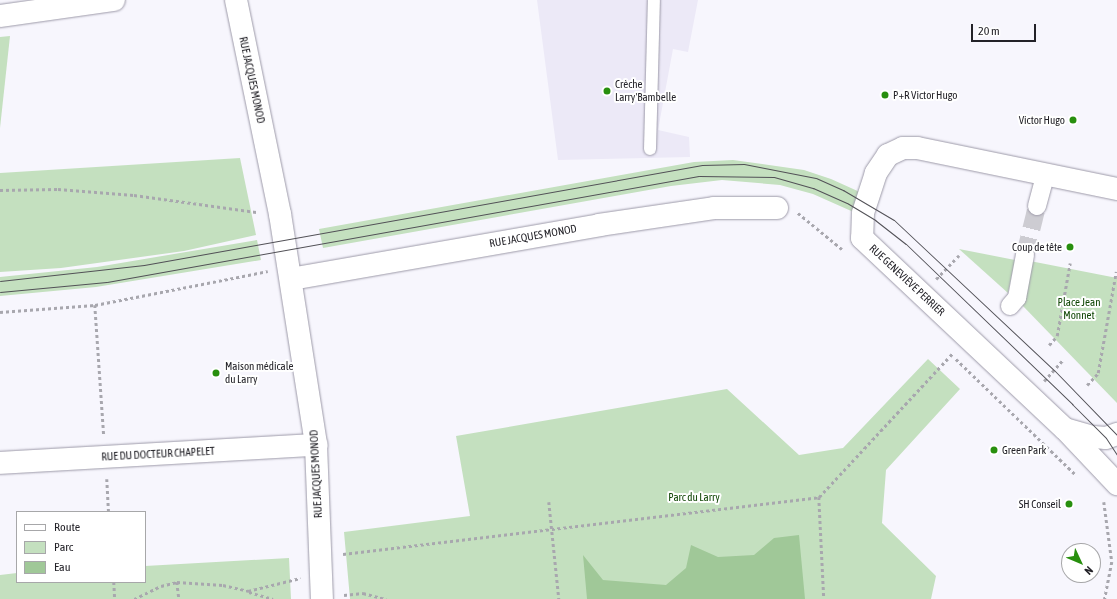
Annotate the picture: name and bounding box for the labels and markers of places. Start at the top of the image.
place label: Crèche Larry'Bambelle [615,78,676,104]
marker: Crèche Larry'Bambelle [602,86,612,96]
place label: P+R Victor Hugo [893,88,957,102]
marker: P+R Victor Hugo [880,90,890,100]
place label: Victor Hugo [1019,113,1065,127]
marker: Victor Hugo [1068,115,1078,125]
place label: Coup de tête [1012,240,1062,254]
marker: Coup de tête [1065,242,1075,252]
place label: Maison médicale du Larry [225,360,293,386]
marker: Maison médicale du Larry [210,367,222,379]
place label: Green Park [1002,443,1046,457]
marker: Green Park [989,445,999,455]
place label: SH Conseil [1019,497,1061,511]
marker: SH Conseil [1064,499,1074,509]

